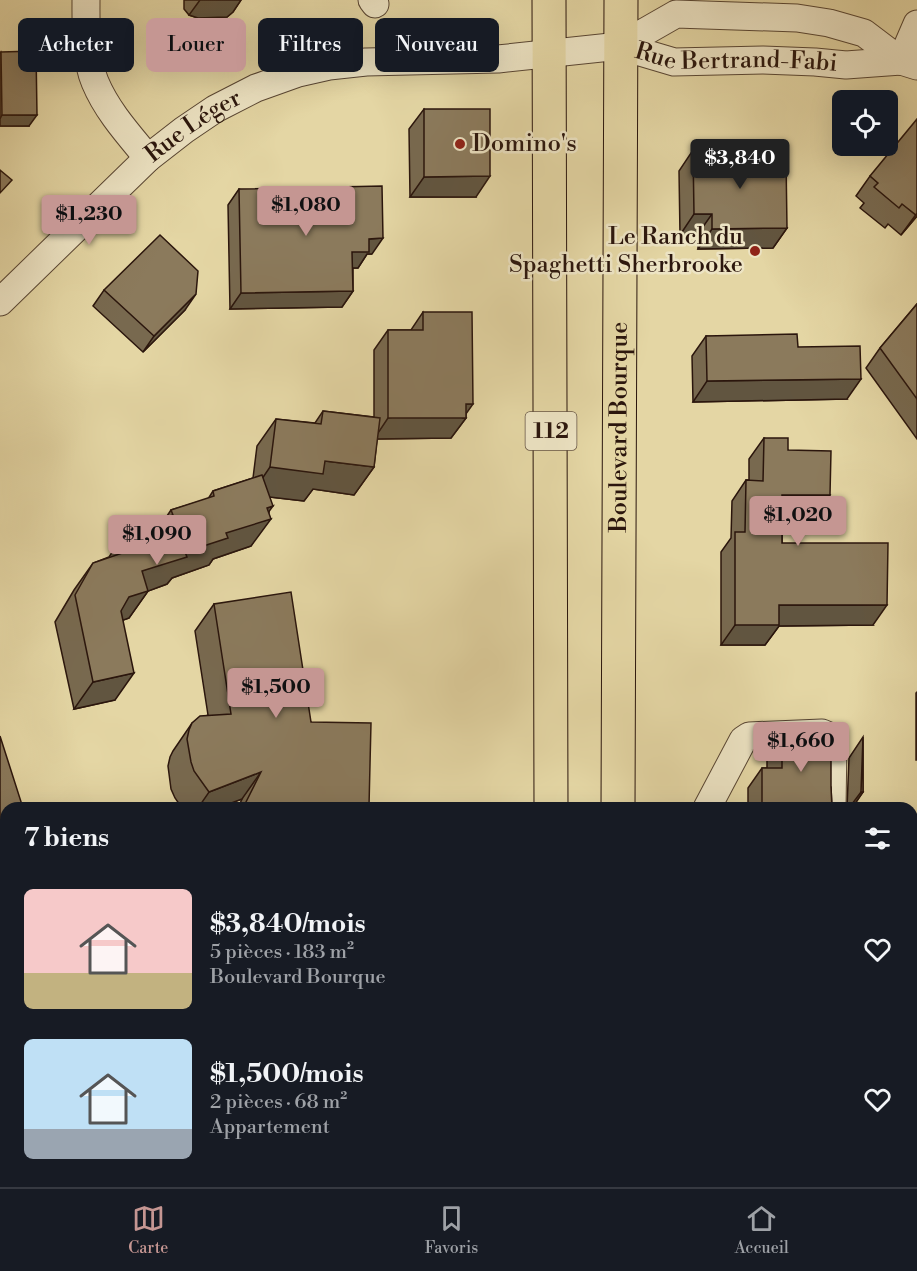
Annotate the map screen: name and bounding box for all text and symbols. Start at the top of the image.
chip: Acheter [18,18,134,72]
chip: Louer [146,18,246,72]
chip: Filtres [258,18,363,72]
chip: Nouveau [375,18,499,72]
street label: Rue Bertrand-Fabi [631,36,839,79]
street label: Rue Léger [139,83,246,170]
map controls [832,90,898,156]
button: locate [832,90,898,156]
place label: Domino's [472,129,577,159]
marker: Domino's [453,137,467,151]
pin: $3,840 [691,139,789,190]
text: $3,840 [704,146,776,171]
pin: $1,080 [257,186,355,237]
text: $1,080 [271,193,341,218]
pin: $1,230 [40,195,138,246]
text: $1,230 [56,202,122,227]
place label: Le Ranch du Spaghetti Sherbrooke [509,222,743,280]
marker: Le Ranch du Spaghetti Sherbrooke [748,244,762,258]
street label: Boulevard Bourque [604,321,635,534]
road number: 112 [526,412,576,450]
pin: $1,020 [749,496,847,547]
text: $1,020 [763,503,833,528]
pin: $1,090 [108,515,206,566]
text: $1,090 [122,522,192,547]
pin: $1,500 [227,668,325,719]
text: $1,500 [241,675,311,700]
pin: $1,660 [752,722,850,773]
text: $1,660 [767,729,835,754]
text: 7 biens [24,822,109,854]
icon: filters [861,822,894,855]
text: $3,840/mois [210,908,366,940]
icon: home [72,913,144,985]
icon: heart [861,933,894,966]
text: 5 pièces · 183 m² [210,940,354,965]
text: Boulevard Bourque [210,965,386,990]
text: $1,500/mois [210,1058,364,1090]
icon: home [72,1063,144,1135]
icon: heart [861,1083,894,1116]
text: 2 pièces · 68 m² [210,1090,347,1115]
text: Appartement [210,1115,330,1140]
tab: Carte [128,1202,168,1258]
tab: Favoris [425,1202,478,1258]
tab: Accueil [735,1202,789,1258]

